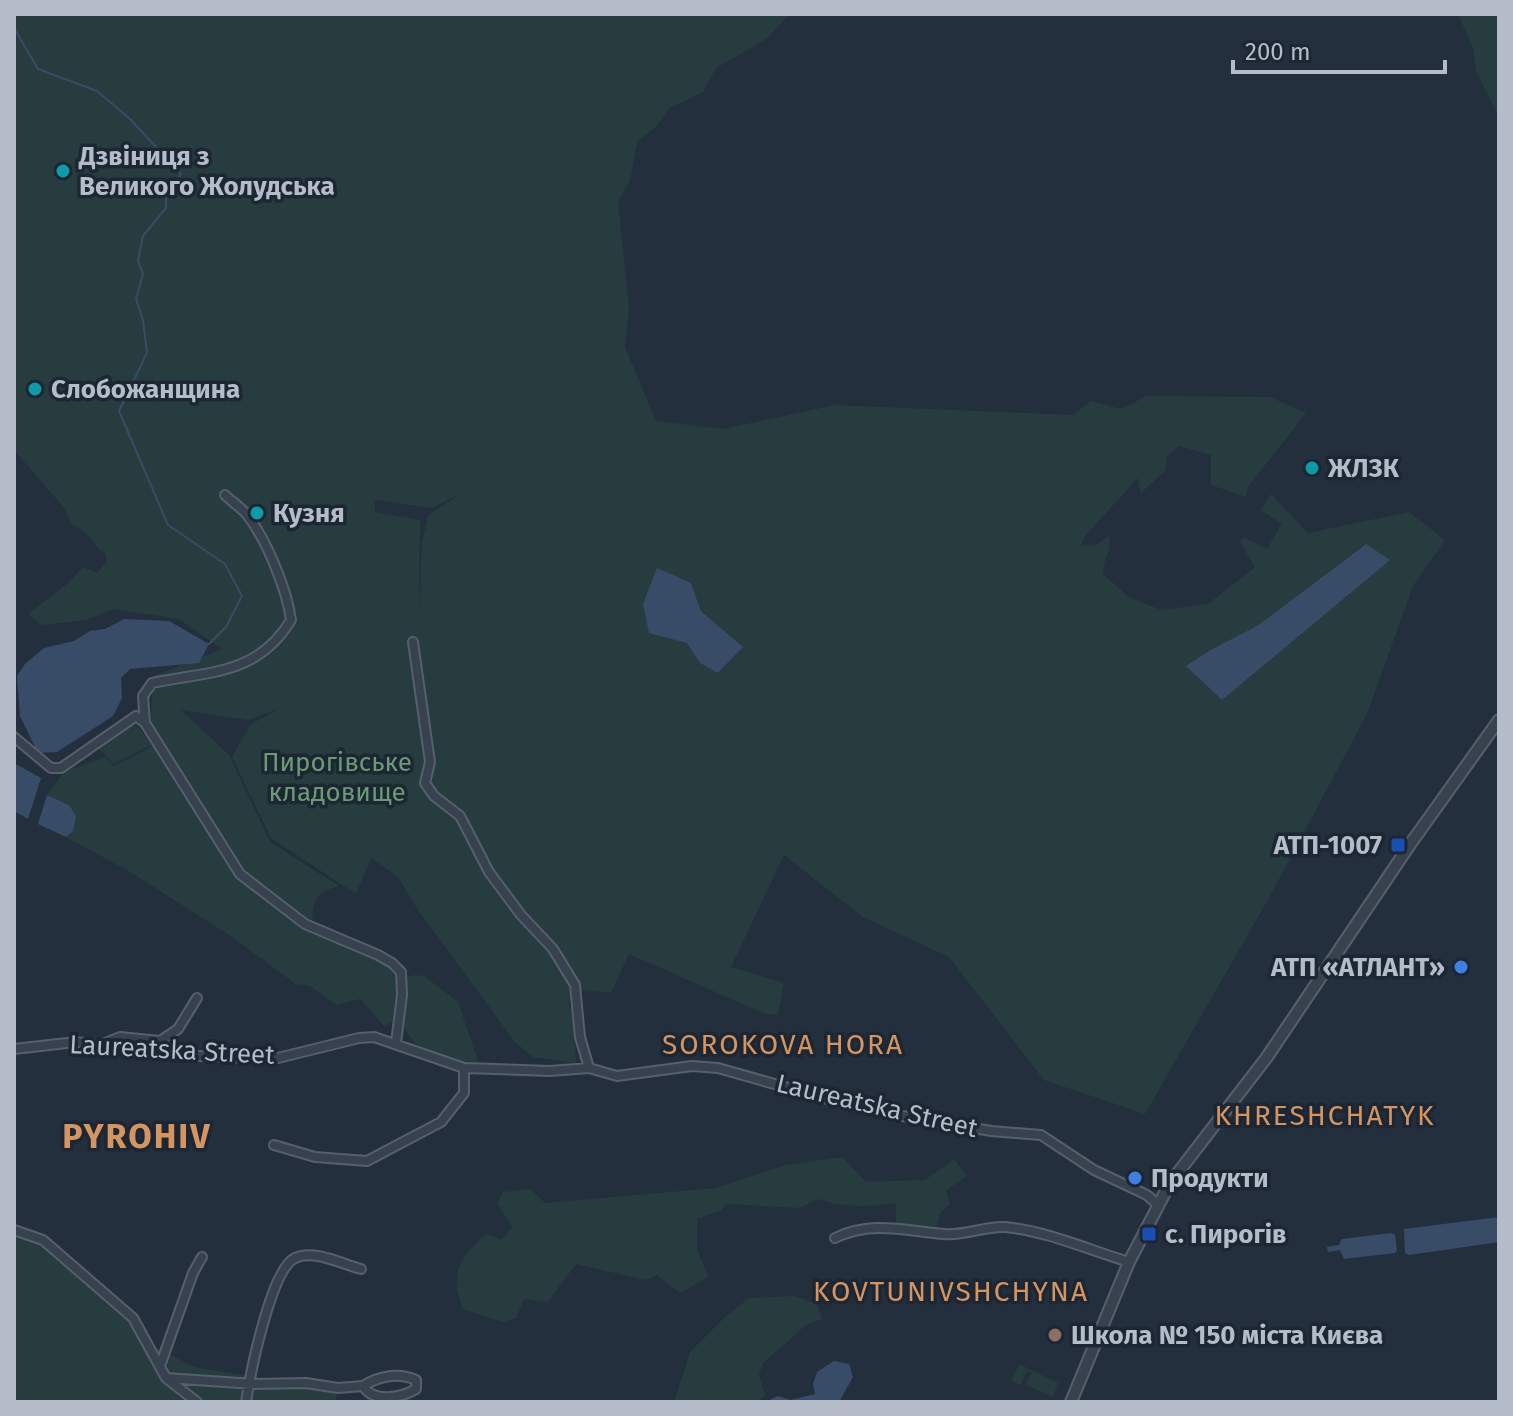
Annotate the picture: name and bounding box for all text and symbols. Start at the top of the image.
scale bar [1233,24,1445,74]
text: 200 m [1245,38,1311,66]
place label: Дзвіниця з Великого Жолудська [78,141,335,202]
marker: Дзвіниця з Великого Жолудська [54,162,72,180]
place label: Слобожанщина [51,374,240,405]
marker: Слобожанщина [26,380,44,398]
place label: ЖЛЗК [1327,453,1400,484]
marker: ЖЛЗК [1303,459,1321,477]
place label: Кузня [273,498,345,529]
marker: Кузня [248,504,266,522]
park label: Пирогівське кладовище [262,747,412,808]
place label: АТП-1007 [1273,830,1382,861]
marker: АТП-1007 [1389,836,1407,854]
place label: АТП «АТЛАНТ» [1270,952,1445,983]
marker: АТП «АТЛАНТ» [1452,958,1470,976]
district label: SOROKOVA HORA [662,1028,904,1061]
street label: Laureatska Street [69,1029,276,1071]
street label: Laureatska Street [773,1068,981,1144]
district label: KHRESHCHATYK [1214,1099,1436,1132]
district label: PYROHIV [62,1116,212,1157]
place label: Продукти [1151,1163,1269,1194]
marker: Продукти [1126,1169,1144,1187]
place label: с. Пирогів [1165,1219,1287,1250]
marker: с. Пирогів [1140,1225,1158,1243]
district label: KOVTUNIVSHCHYNA [813,1275,1089,1308]
place label: Школа № 150 міста Києва [1071,1320,1383,1351]
marker: Школа № 150 міста Києва [1046,1326,1064,1344]

